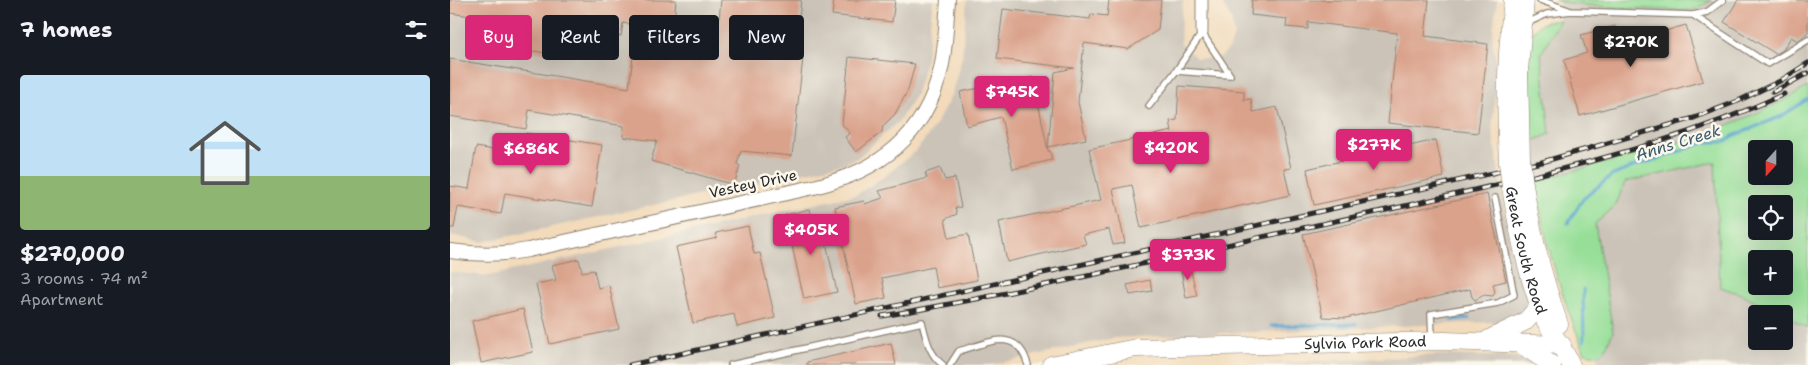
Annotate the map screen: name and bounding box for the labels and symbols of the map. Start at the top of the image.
pin: $270K [1596,26,1666,68]
pin: $745K [977,76,1047,118]
water label: Anns Creek [1633,120,1723,165]
pin: $277K [1339,128,1409,171]
pin: $686K [496,132,566,175]
pin: $420K [1136,132,1206,174]
north arrow [1748,140,1792,185]
street label: Vestey Drive [707,165,799,203]
street label: Great South Road [1501,185,1552,318]
pin: $405K [776,214,846,256]
pin: $373K [1153,238,1223,281]
street label: Sylvia Park Road [1304,331,1427,354]

